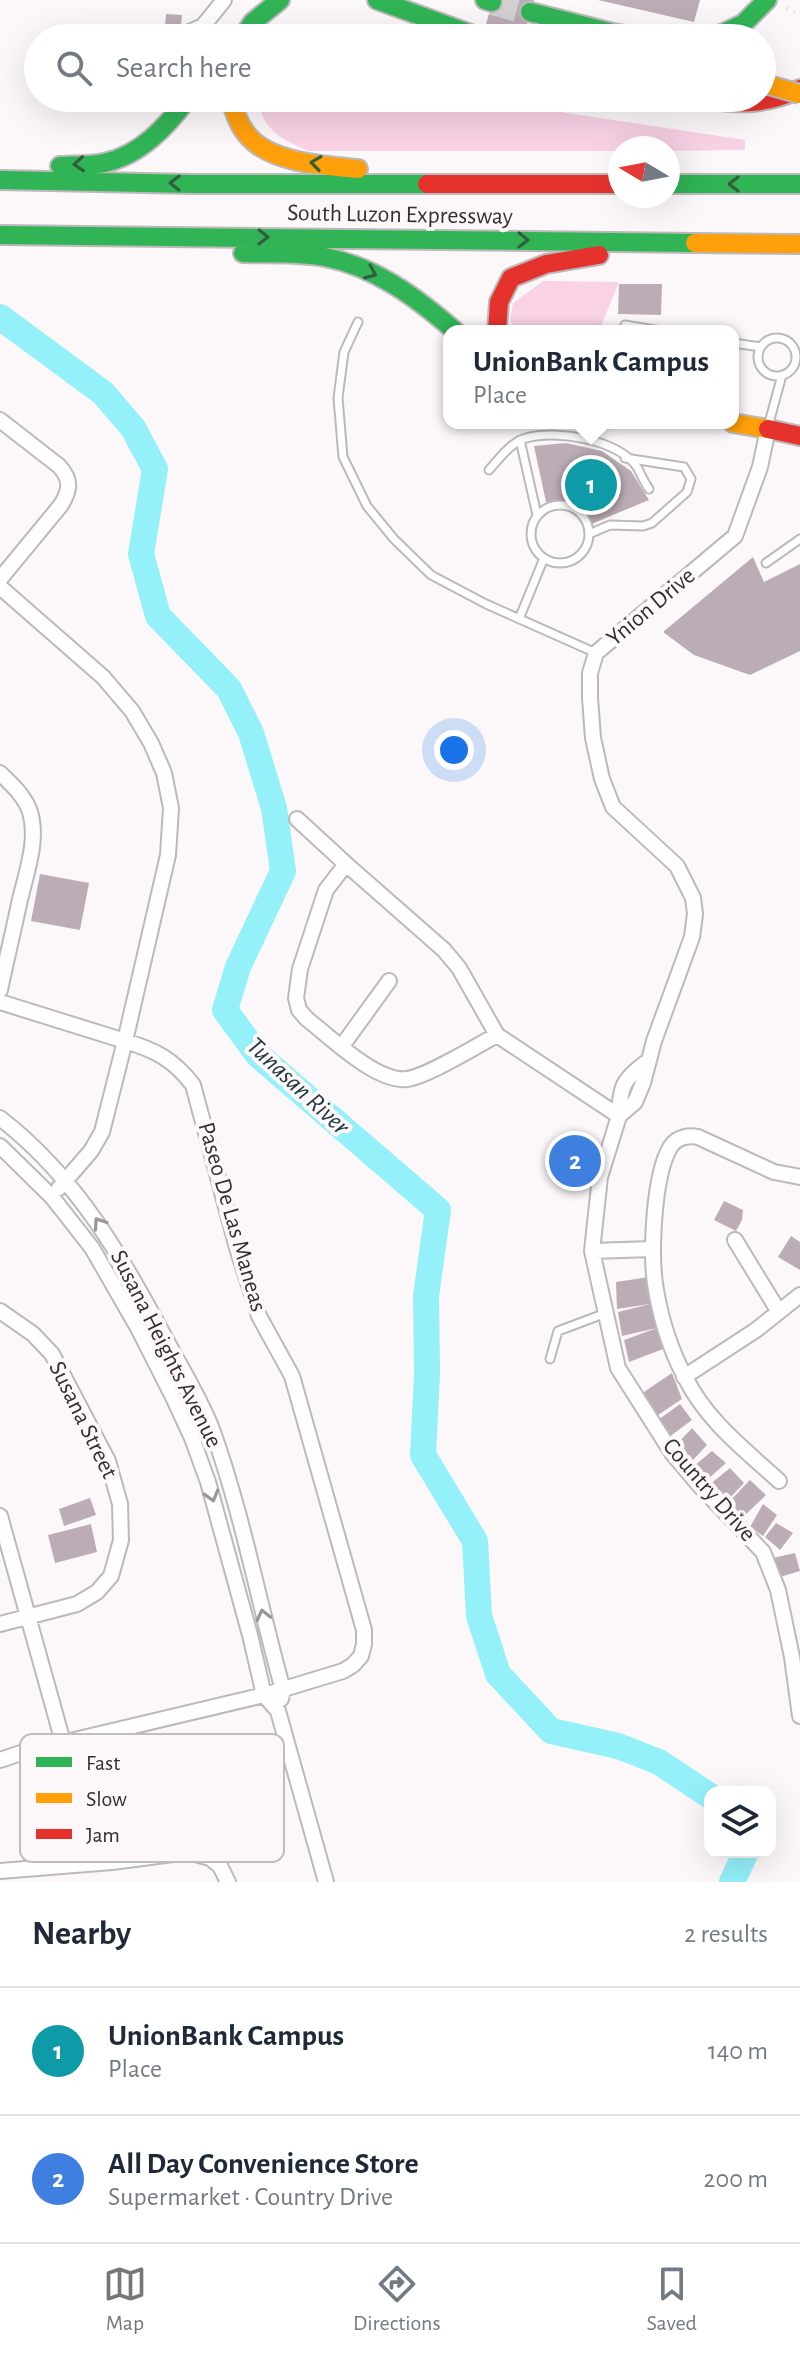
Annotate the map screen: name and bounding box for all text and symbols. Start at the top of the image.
search box [24,24,776,112]
icon: search [52,46,96,90]
text: Search here [116,53,252,83]
north arrow [608,136,680,208]
one-way arrow [72,155,85,172]
one-way arrow [309,155,323,172]
one-way arrow [168,174,181,192]
one-way arrow [727,175,740,193]
street label: South Luzon Expressway [287,201,513,229]
one-way arrow [257,228,270,245]
one-way arrow [517,232,530,249]
one-way arrow [363,263,377,279]
popup [443,325,739,429]
text: UnionBank Campus [473,347,709,377]
text: Place [473,382,527,408]
pin: 1 [565,455,617,515]
street label: Ynion Drive [602,563,700,651]
your location [434,730,474,770]
water label: Tunasan River [242,1032,355,1141]
street label: Paseo De Las Maneas [193,1119,271,1315]
pin: 2 [549,1131,601,1191]
one-way arrow [93,1218,108,1232]
street label: Susana Heights Avenue [106,1246,226,1452]
street label: Susana Street [44,1358,122,1483]
street label: Country Drive [658,1434,760,1546]
one-way arrow [202,1489,219,1503]
one-way arrow [255,1608,272,1622]
legend [20,1734,284,1862]
text: Fast [86,1752,120,1774]
map controls [704,1786,776,1858]
button: layers [704,1786,776,1858]
text: Slow [86,1788,127,1810]
text: Jam [86,1824,120,1846]
text: Nearby [32,1917,131,1951]
text: 2 results [684,1921,768,1947]
text: UnionBank Campus [108,2021,344,2051]
text: 1 [53,2038,63,2064]
text: 140 m [708,2038,768,2064]
text: Place [108,2056,162,2082]
text: All Day Convenience Store [108,2149,419,2179]
text: 2 [52,2166,64,2192]
text: 200 m [704,2166,768,2192]
text: Supermarket · Country Drive [108,2184,393,2210]
tab: Map [103,2262,147,2336]
tab: Directions [353,2262,441,2336]
tab: Saved [647,2262,697,2336]

